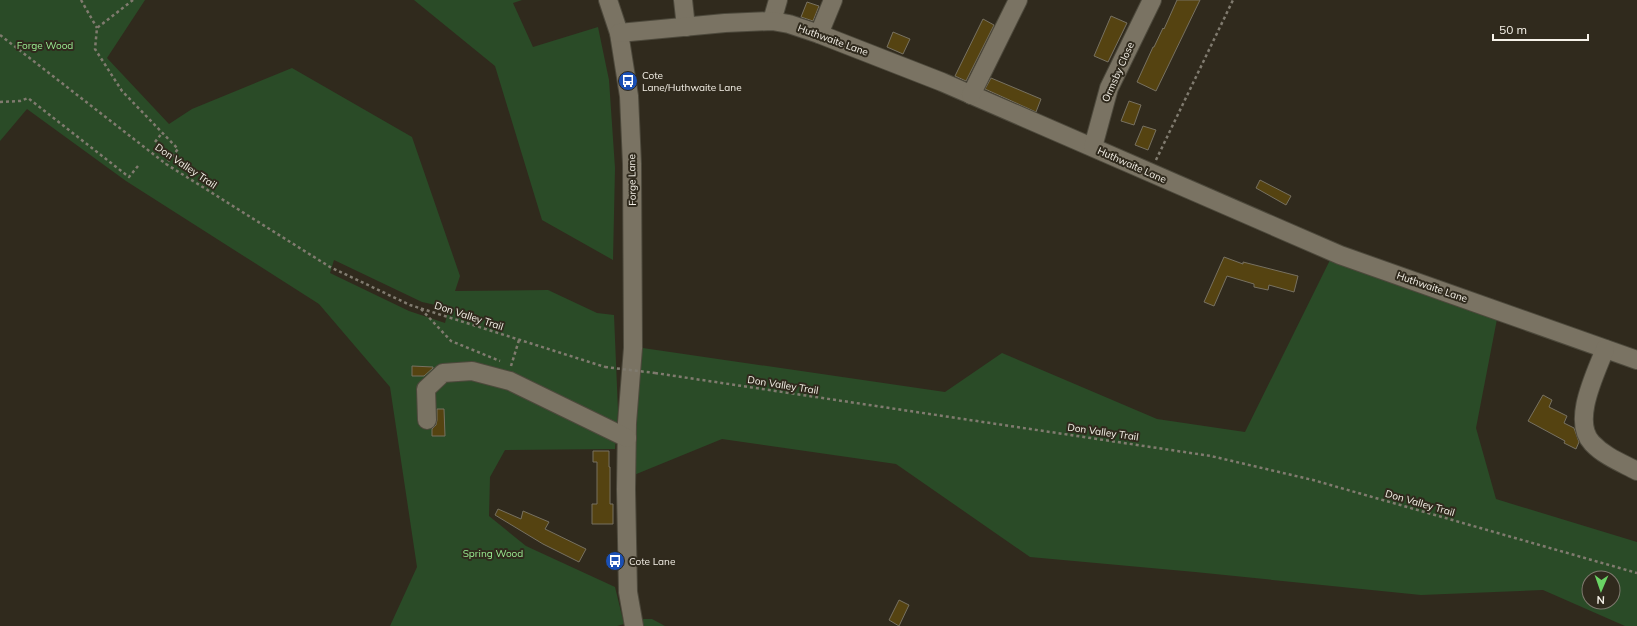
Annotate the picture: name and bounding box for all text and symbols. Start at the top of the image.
scale bar [1493,16,1588,42]
street label: Huthwaite Lane [796,21,870,59]
text: 50 m [1499,22,1527,37]
park label: Forge Wood [17,39,73,52]
street label: Ormsby Close [1099,40,1137,104]
place label: Cote Lane/Huthwaite Lane [642,69,742,94]
bus stop icon: Cote Lane/Huthwaite Lane [617,70,639,92]
street label: Don Valley Trail [153,141,219,191]
street label: Huthwaite Lane [1096,144,1168,186]
street label: Forge Lane [625,154,639,206]
street label: Huthwaite Lane [1395,269,1469,305]
street label: Don Valley Trail [433,299,505,333]
street label: Don Valley Trail [747,373,819,397]
street label: Don Valley Trail [1067,421,1139,443]
street label: Don Valley Trail [1384,487,1456,519]
park label: Spring Wood [463,547,523,560]
bus stop icon: Cote Lane [604,550,626,572]
place label: Cote Lane [629,555,675,568]
north arrow [1581,570,1621,610]
text: N [1596,593,1605,607]

